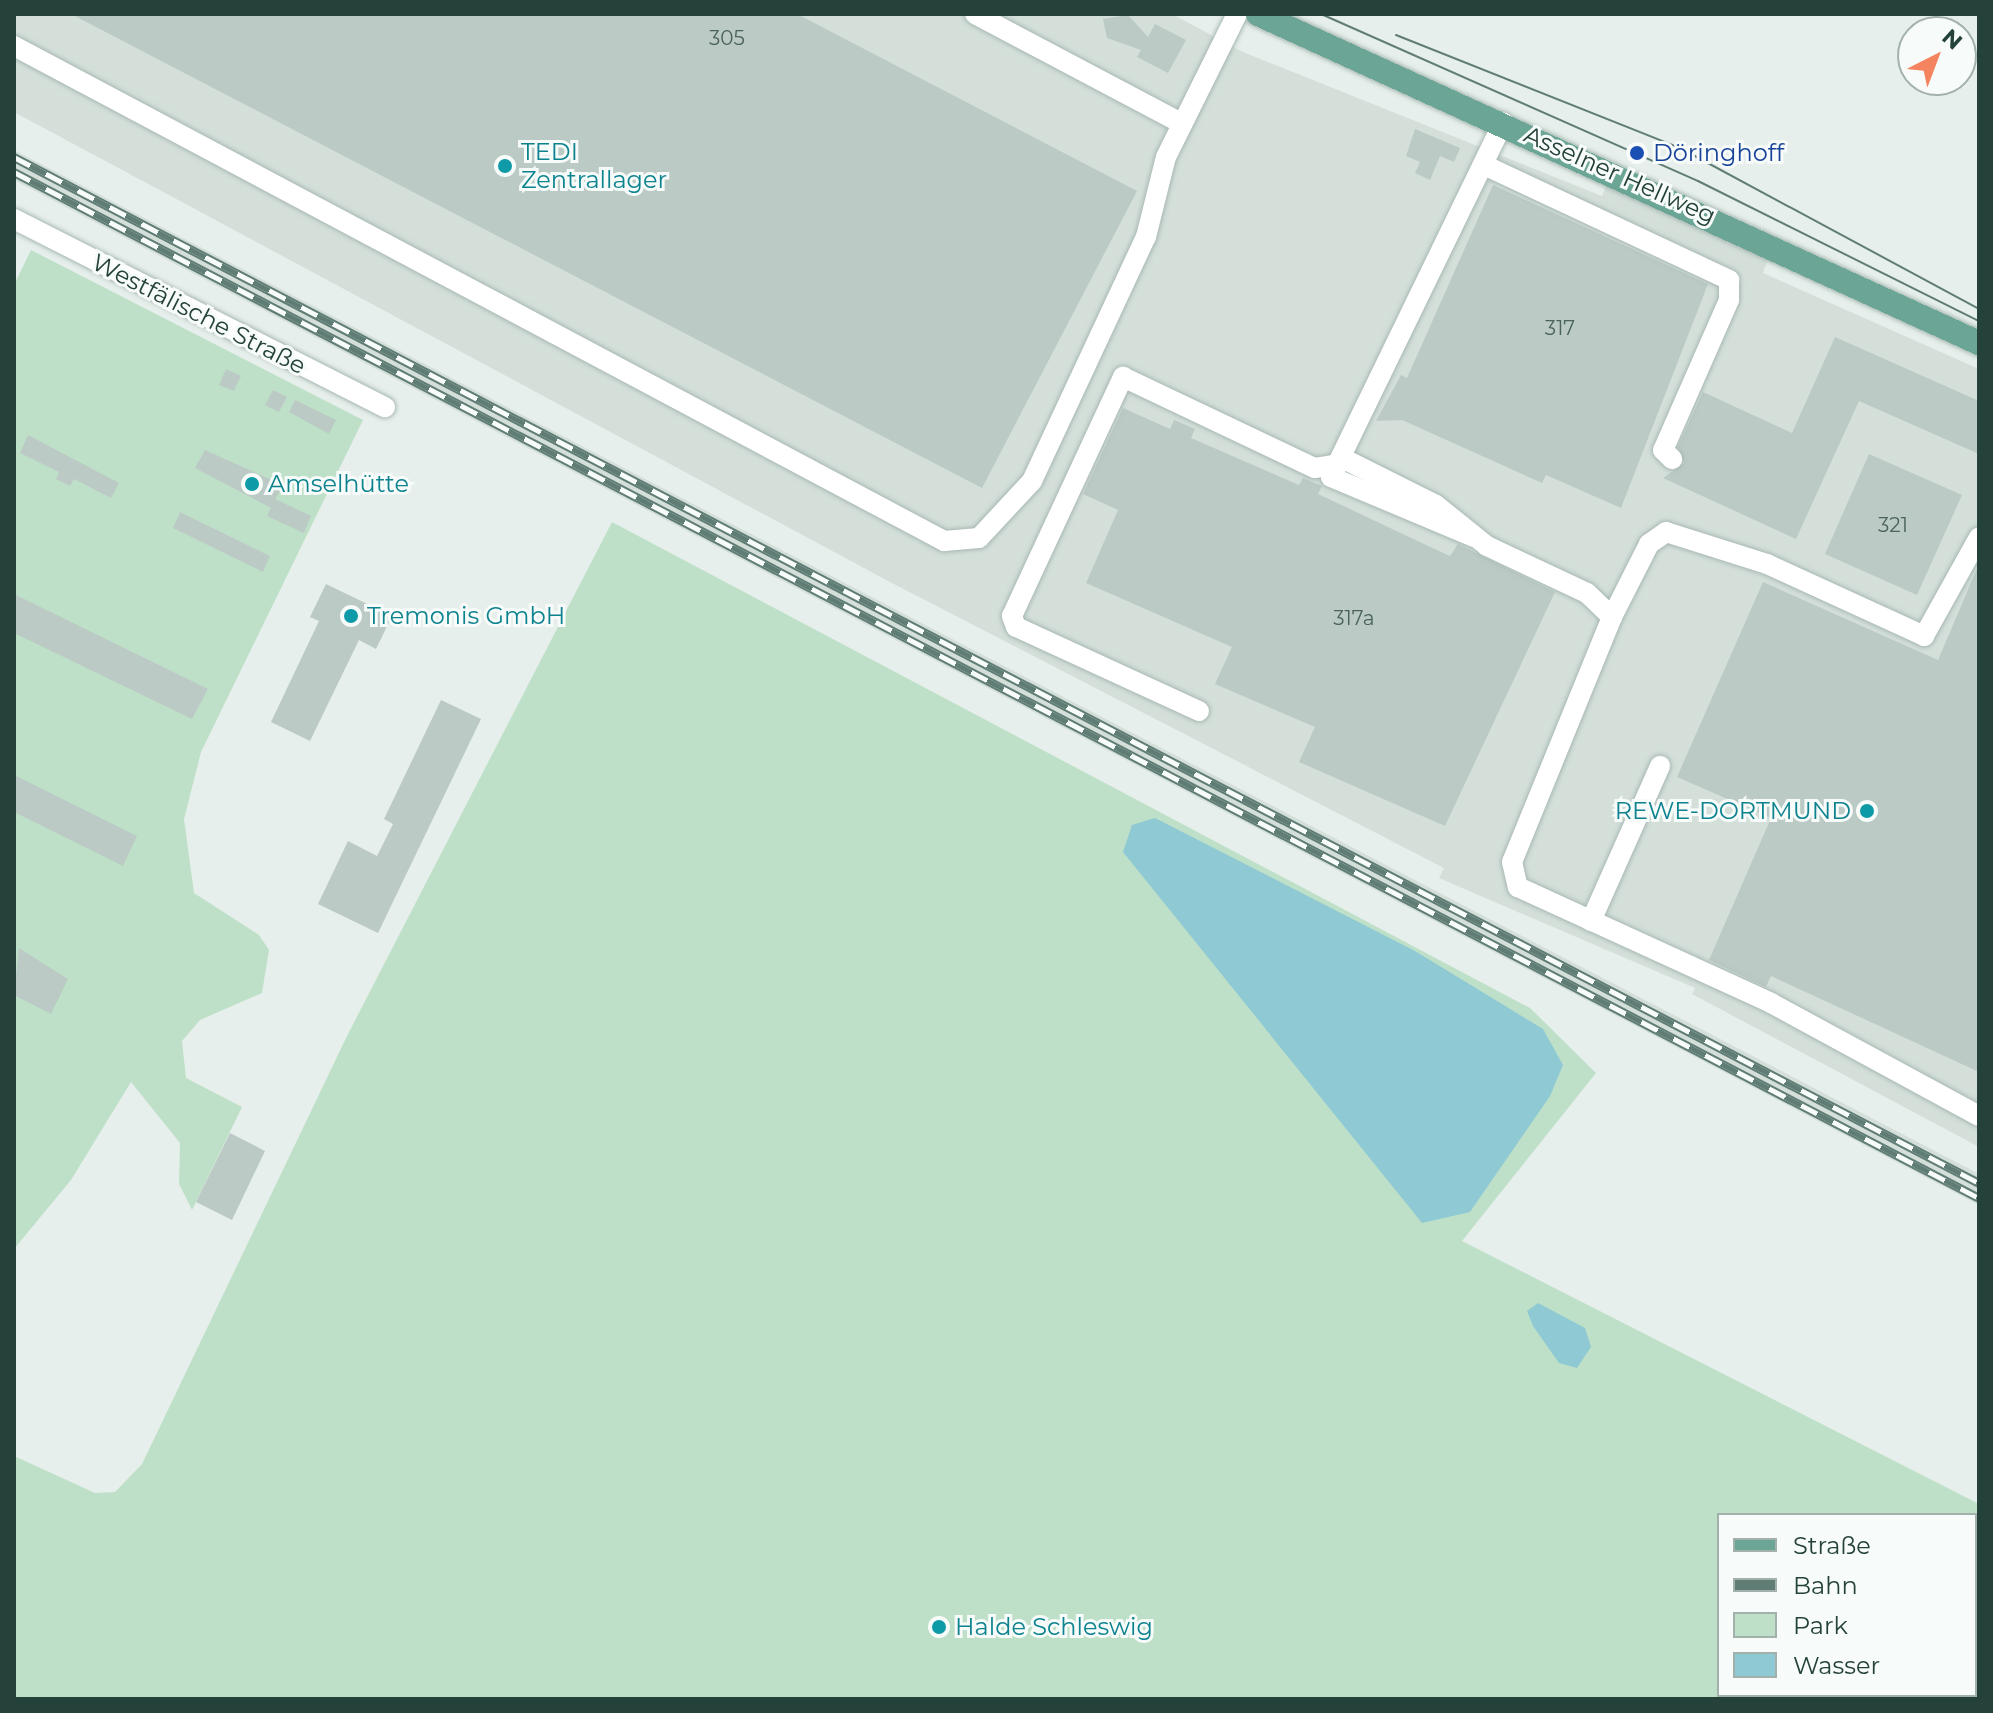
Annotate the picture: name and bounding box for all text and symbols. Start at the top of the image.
north arrow [1897,16,1977,96]
text: N [1936,23,1968,55]
house number: 305 [709,26,745,50]
street label: Asselner Hellweg [1520,120,1720,230]
place label: TEDI Zentrallager [521,138,667,194]
place label: Döringhoff [1653,139,1784,167]
marker: Döringhoff [1628,144,1646,162]
marker: TEDI Zentrallager [496,157,514,175]
street label: Westfälische Straße [87,248,311,380]
house number: 317 [1545,316,1575,340]
place label: Amselhütte [268,470,409,498]
marker: Amselhütte [243,475,261,493]
house number: 321 [1878,513,1908,537]
place label: Tremonis GmbH [367,602,565,630]
house number: 317a [1333,606,1375,630]
marker: Tremonis GmbH [342,607,360,625]
place label: REWE-DORTMUND [1615,797,1851,825]
marker: REWE-DORTMUND [1858,802,1876,820]
legend [1717,1513,1977,1697]
text: Straße [1793,1531,1871,1560]
text: Bahn [1793,1571,1858,1600]
text: Park [1793,1611,1848,1640]
place label: Halde Schleswig [955,1613,1153,1641]
marker: Halde Schleswig [930,1618,948,1636]
text: Wasser [1793,1651,1880,1680]

